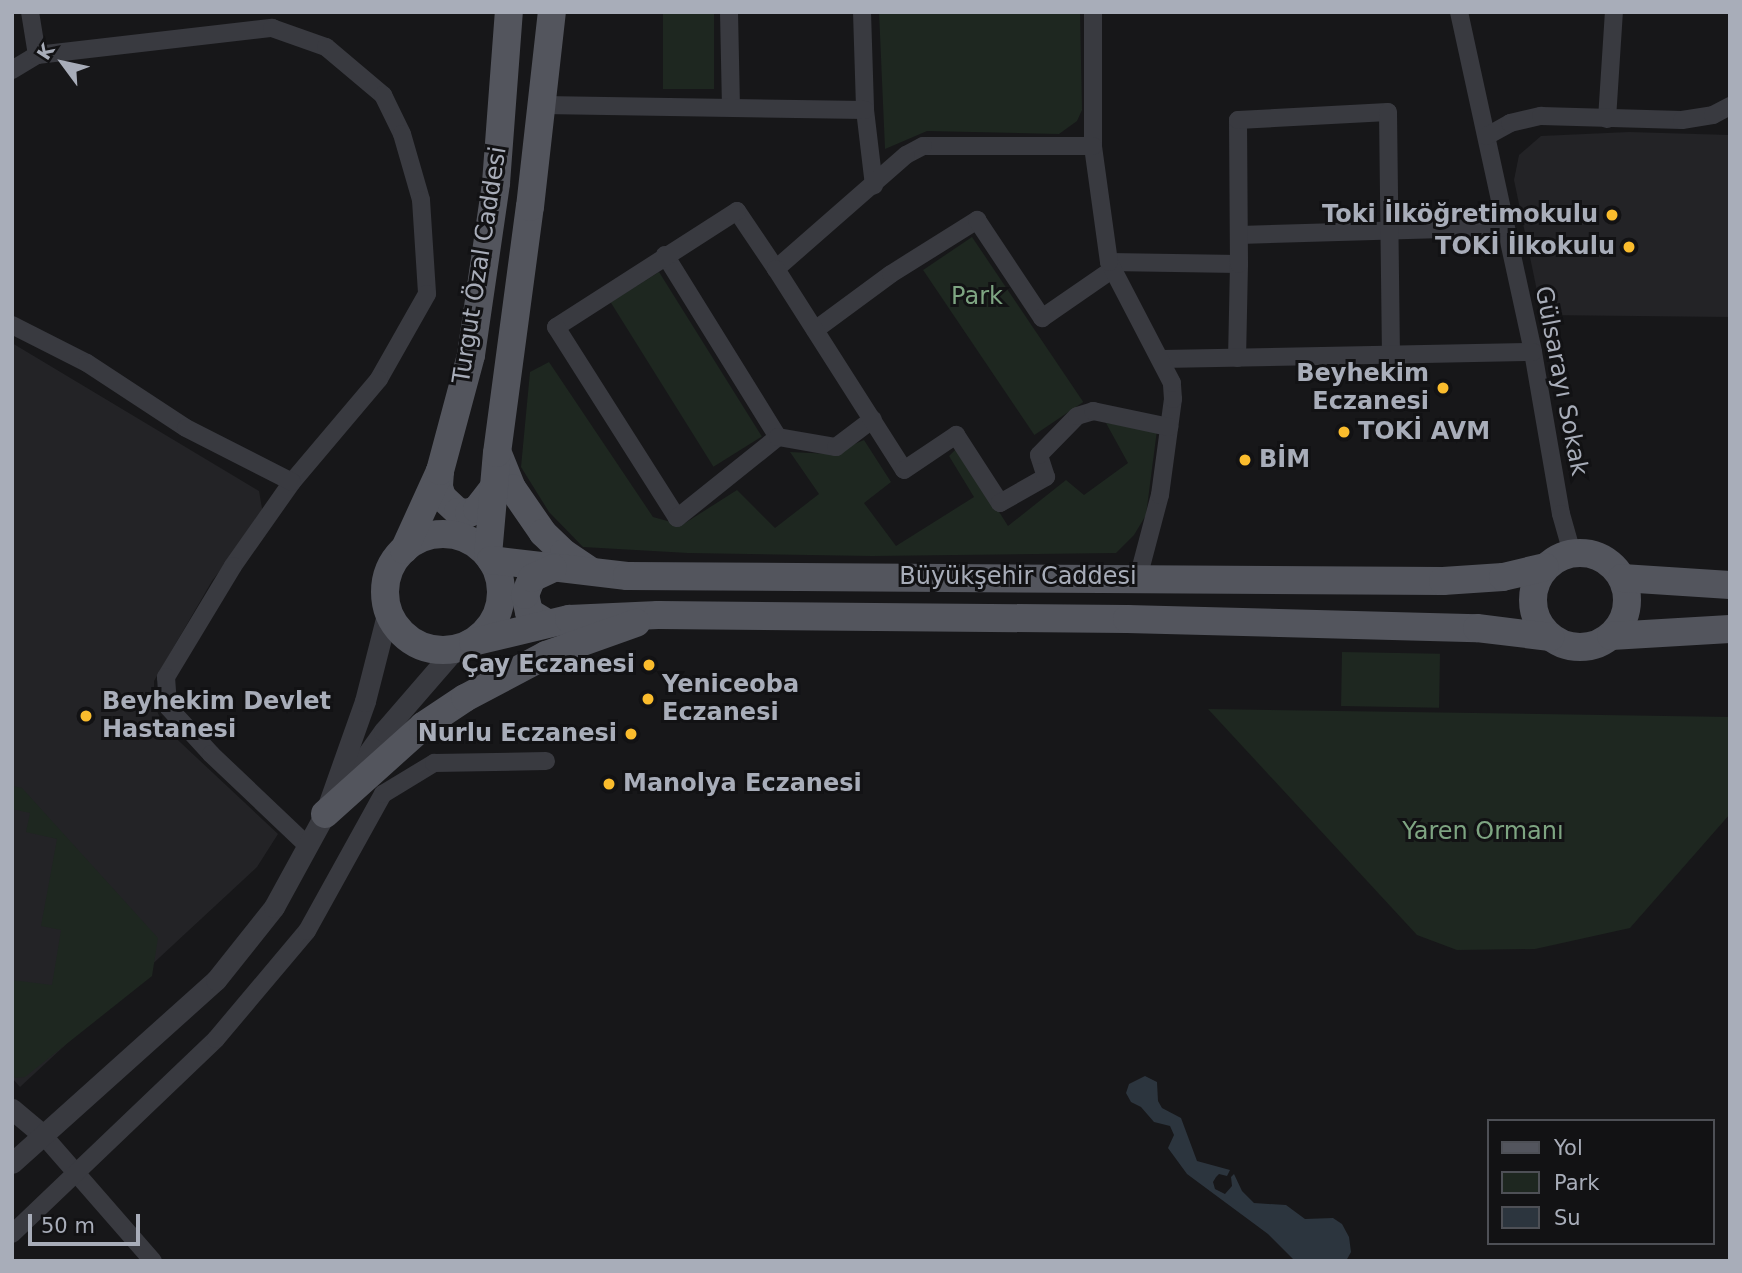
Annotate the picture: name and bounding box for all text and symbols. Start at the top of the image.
north arrow [28,28,98,98]
text: K [32,39,59,64]
street label: Turgut Özal Caddesi [447,144,513,386]
place label: Toki İlköğretimokulu [1322,201,1598,229]
marker: Toki İlköğretimokulu [1604,207,1620,223]
place label: TOKİ İlkokulu [1435,233,1615,261]
marker: TOKİ İlkokulu [1621,239,1637,255]
park label: Park [951,283,1003,311]
street label: Gülsarayı Sokak [1528,284,1594,478]
place label: Beyhekim Eczanesi [1296,360,1429,416]
marker: Beyhekim Eczanesi [1435,380,1451,396]
place label: TOKİ AVM [1358,418,1490,446]
marker: TOKİ AVM [1336,424,1352,440]
place label: BİM [1259,446,1310,474]
marker: BİM [1237,452,1253,468]
street label: Büyükşehir Caddesi [899,563,1137,591]
place label: Çay Eczanesi [461,651,635,679]
marker: Çay Eczanesi [641,657,657,673]
place label: Yeniceoba Eczanesi [662,671,799,727]
place label: Beyhekim Devlet Hastanesi [102,688,331,744]
marker: Yeniceoba Eczanesi [640,691,656,707]
marker: Beyhekim Devlet Hastanesi [76,706,96,726]
place label: Nurlu Eczanesi [418,720,617,748]
marker: Nurlu Eczanesi [623,726,639,742]
place label: Manolya Eczanesi [623,770,862,798]
marker: Manolya Eczanesi [601,776,617,792]
park label: Yaren Ormanı [1402,818,1564,846]
legend [1486,1119,1714,1245]
text: Yol [1554,1136,1583,1160]
text: Park [1554,1171,1599,1195]
scale bar [32,1200,144,1244]
text: Su [1554,1206,1581,1230]
text: 50 m [41,1214,95,1238]

